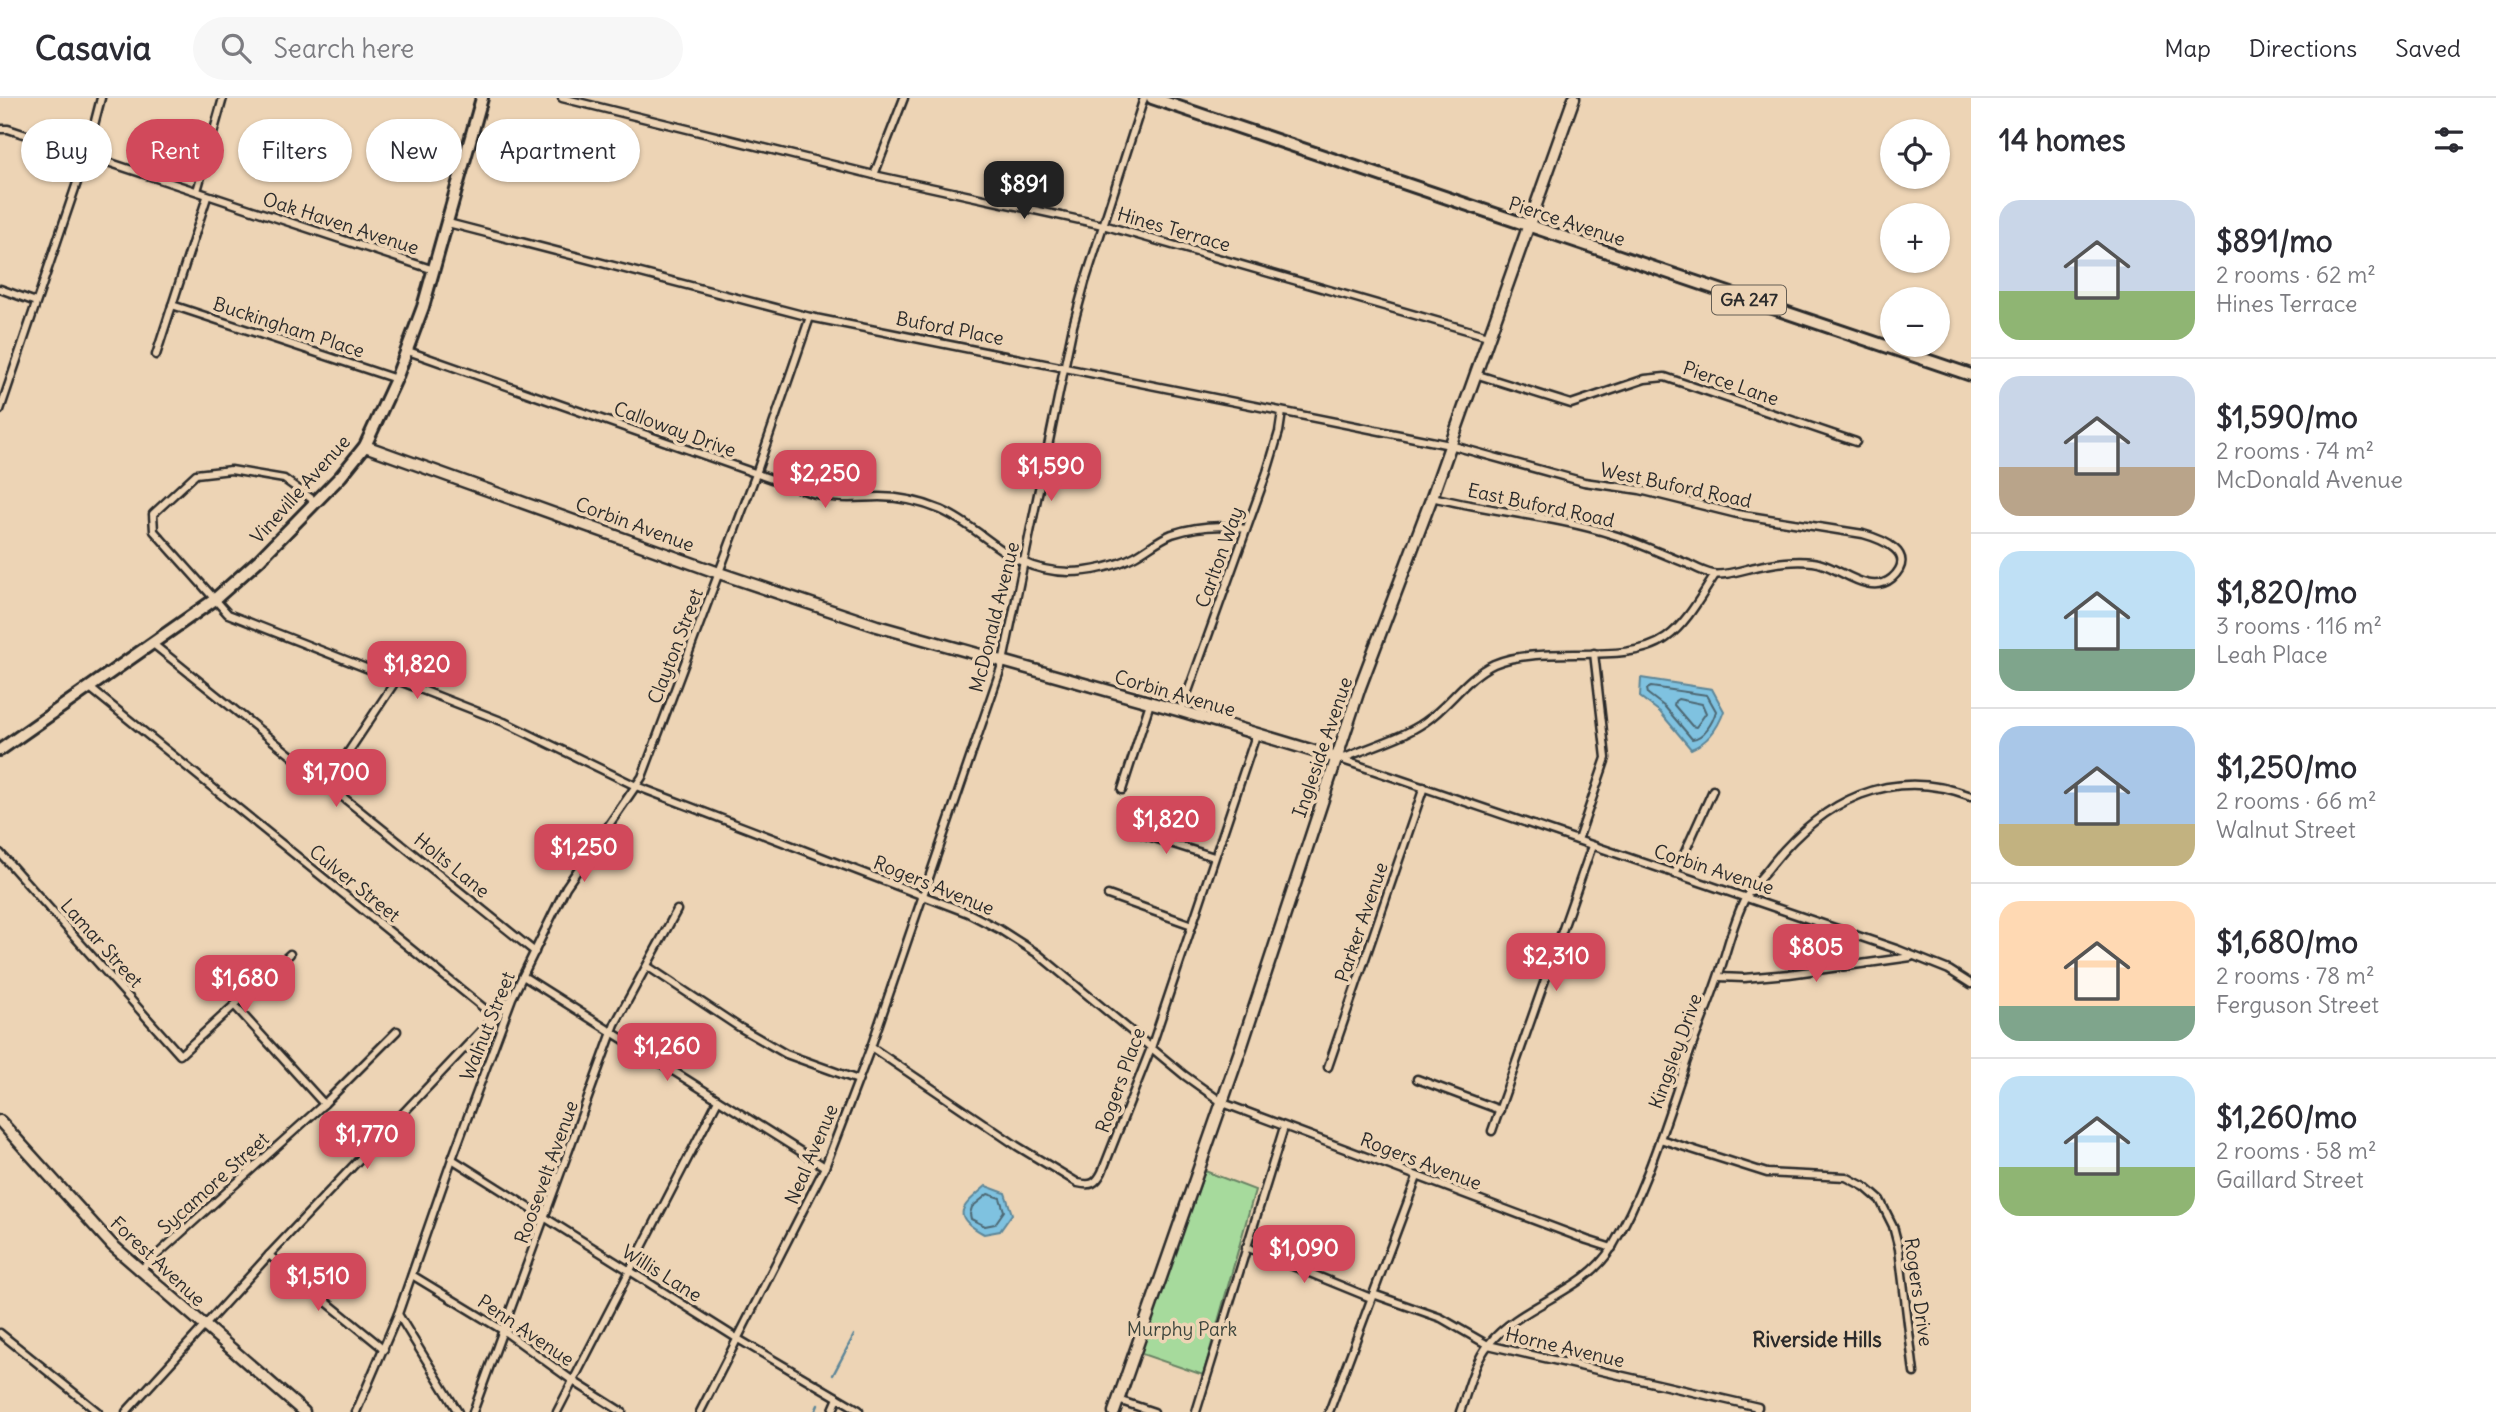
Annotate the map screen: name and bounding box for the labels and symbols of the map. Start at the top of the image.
pin: $891 [983,162,1065,221]
street label: Oak Haven Avenue [260,186,422,260]
street label: Pierce Avenue [1506,191,1628,251]
street label: Hines Terrace [1115,201,1233,257]
road number: GA 247 [1712,286,1786,314]
street label: Buckingham Place [210,291,368,363]
street label: Buford Place [894,306,1006,350]
street label: Pierce Lane [1680,355,1782,411]
street label: Calloway Drive [611,396,739,462]
street label: Vineville Avenue [245,430,355,548]
pin: $1,590 [994,444,1108,503]
pin: $2,250 [768,450,882,510]
street label: West Buford Road [1598,457,1754,513]
street label: East Buford Road [1465,478,1617,532]
street label: Corbin Avenue [572,491,698,557]
street label: Carlton Way [1190,503,1248,611]
street label: McDonald Avenue [964,539,1024,695]
street label: Clayton Street [642,585,708,707]
pin: $1,820 [360,642,474,701]
street label: Corbin Avenue [1112,664,1238,722]
street label: Ingleside Avenue [1287,674,1357,820]
pin: $1,700 [279,750,393,809]
pin: $1,820 [1109,796,1223,856]
pin: $1,250 [527,824,641,884]
street label: Holts Lane [409,827,495,903]
street label: Corbin Avenue [1651,838,1777,900]
street label: Culver Street [305,839,405,927]
street label: Rogers Avenue [870,850,998,920]
street label: Parker Avenue [1329,859,1393,985]
street label: Lamar Street [56,894,148,992]
pin: $805 [1775,924,1857,984]
pin: $2,310 [1499,934,1613,993]
pin: $1,680 [188,956,302,1015]
street label: Walnut Street [454,968,520,1084]
street label: Kingsley Drive [1643,990,1707,1112]
pin: $1,260 [610,1024,724,1083]
street label: Rogers Place [1090,1024,1150,1136]
street label: Roosevelt Avenue [509,1097,583,1247]
street label: Neal Avenue [779,1100,843,1208]
pin: $1,770 [310,1112,424,1171]
street label: Sycamore Street [152,1127,274,1239]
street label: Rogers Avenue [1357,1127,1485,1195]
street label: Forest Avenue [105,1211,211,1311]
pin: $1,090 [1247,1226,1361,1285]
street label: Rogers Drive [1900,1236,1938,1348]
street label: Willis Lane [618,1239,706,1307]
pin: $1,510 [261,1254,375,1313]
street label: Penn Avenue [473,1289,579,1371]
park label: Murphy Park [1127,1317,1238,1341]
street label: Horne Avenue [1503,1322,1627,1372]
district label: Riverside Hills [1752,1326,1882,1353]

